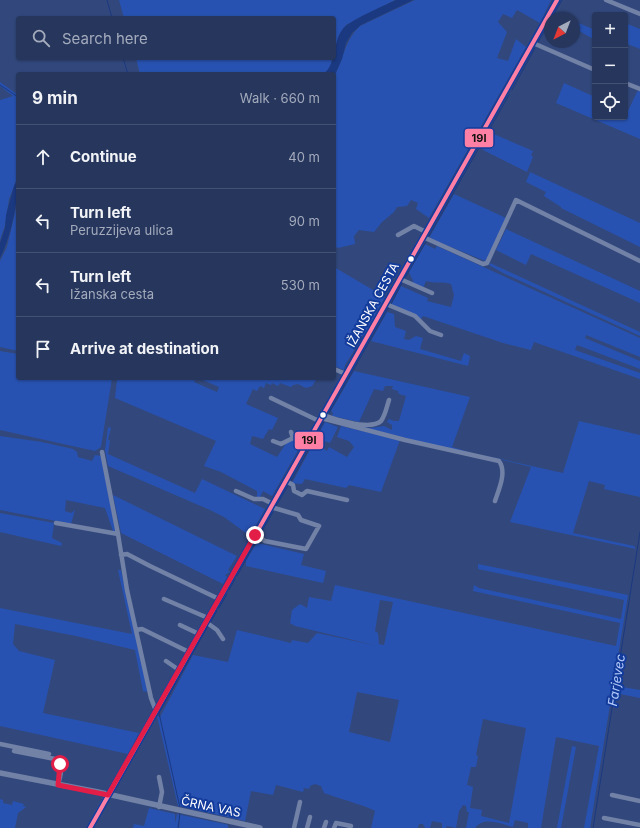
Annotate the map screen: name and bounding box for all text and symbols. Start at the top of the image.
north arrow [544,12,580,48]
map controls [592,12,628,120]
button: + [592,12,628,48]
search box [16,16,336,60]
icon: search [30,27,52,49]
text: Search here [62,29,148,48]
button: − [592,48,628,84]
button: locate [592,84,628,120]
text: 9 min [32,88,78,108]
text: Walk · 660 m [240,90,320,106]
line badge: 19I [464,128,494,148]
text: 19I [472,131,486,145]
icon: ahead [32,146,54,168]
text: Continue [70,147,137,166]
text: 40 m [288,149,320,165]
text: Turn left [70,203,131,222]
icon: left [32,210,54,232]
text: 90 m [289,213,320,229]
text: Peruzzijeva ulica [70,222,173,238]
unlabelled marker [406,254,416,264]
street label: IŽANSKA CESTA [343,260,402,350]
text: Turn left [70,267,131,286]
icon: left [32,274,54,296]
text: 530 m [281,277,320,293]
text: Ižanska cesta [70,286,154,302]
icon: arrive [32,338,54,360]
text: Arrive at destination [70,339,219,358]
unlabelled marker [318,410,328,420]
line badge: 19I [294,431,324,450]
text: 19I [302,433,316,447]
route end [246,526,264,544]
water label: Farjevec [604,652,628,707]
route start [51,755,69,773]
street label: ČRNA VAS [180,793,243,820]

